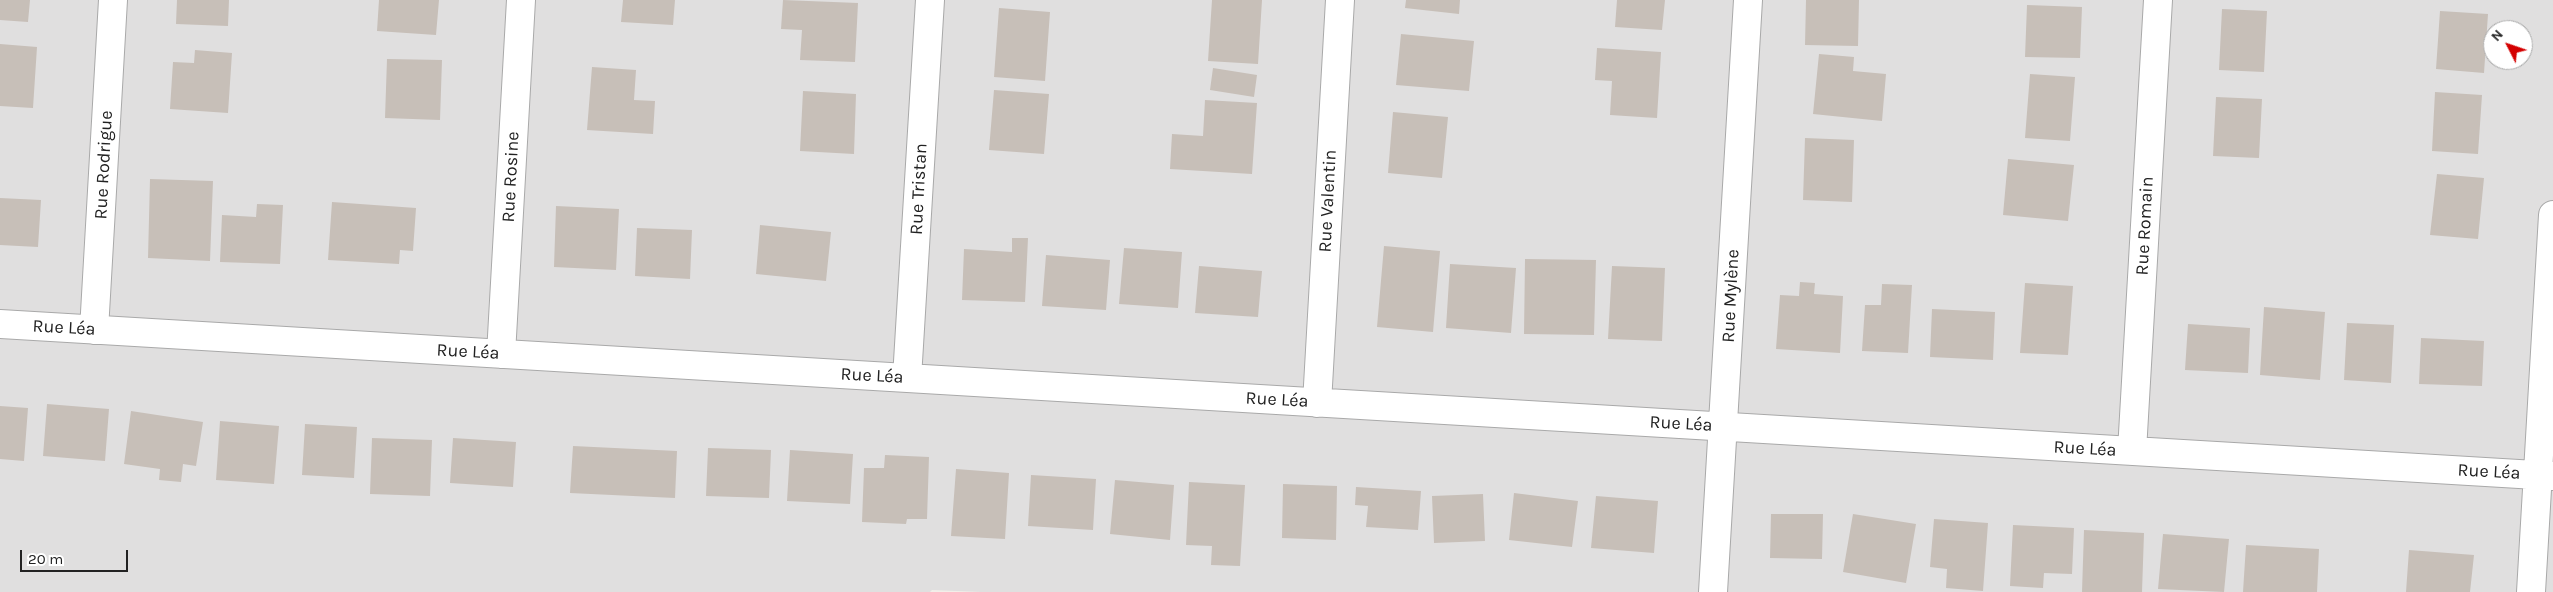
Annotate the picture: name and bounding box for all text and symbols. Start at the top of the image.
north arrow [2483,20,2533,70]
text: N [2487,26,2507,45]
street label: Rue Rodrigue [90,110,118,220]
street label: Rue Rosine [498,131,524,223]
street label: Rue Tristan [906,142,932,236]
street label: Rue Valentin [1315,149,1341,253]
street label: Rue Romain [2132,176,2158,276]
street label: Rue Mylène [1718,249,1744,343]
street label: Rue Léa [32,316,96,340]
street label: Rue Léa [436,340,500,364]
street label: Rue Léa [840,364,904,388]
street label: Rue Léa [1245,388,1309,412]
street label: Rue Léa [1649,412,1713,436]
street label: Rue Léa [2053,437,2117,461]
street label: Rue Léa [2457,460,2521,484]
scale bar [22,540,130,572]
text: 20 m [28,550,63,568]

